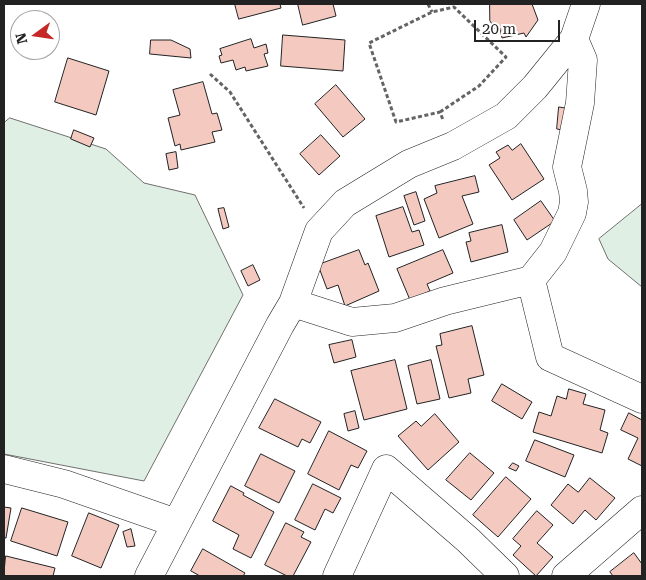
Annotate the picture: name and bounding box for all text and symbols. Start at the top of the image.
north arrow [10,10,60,60]
scale bar [476,10,562,42]
text: 20 m [482,20,516,38]
text: N [12,31,30,46]

